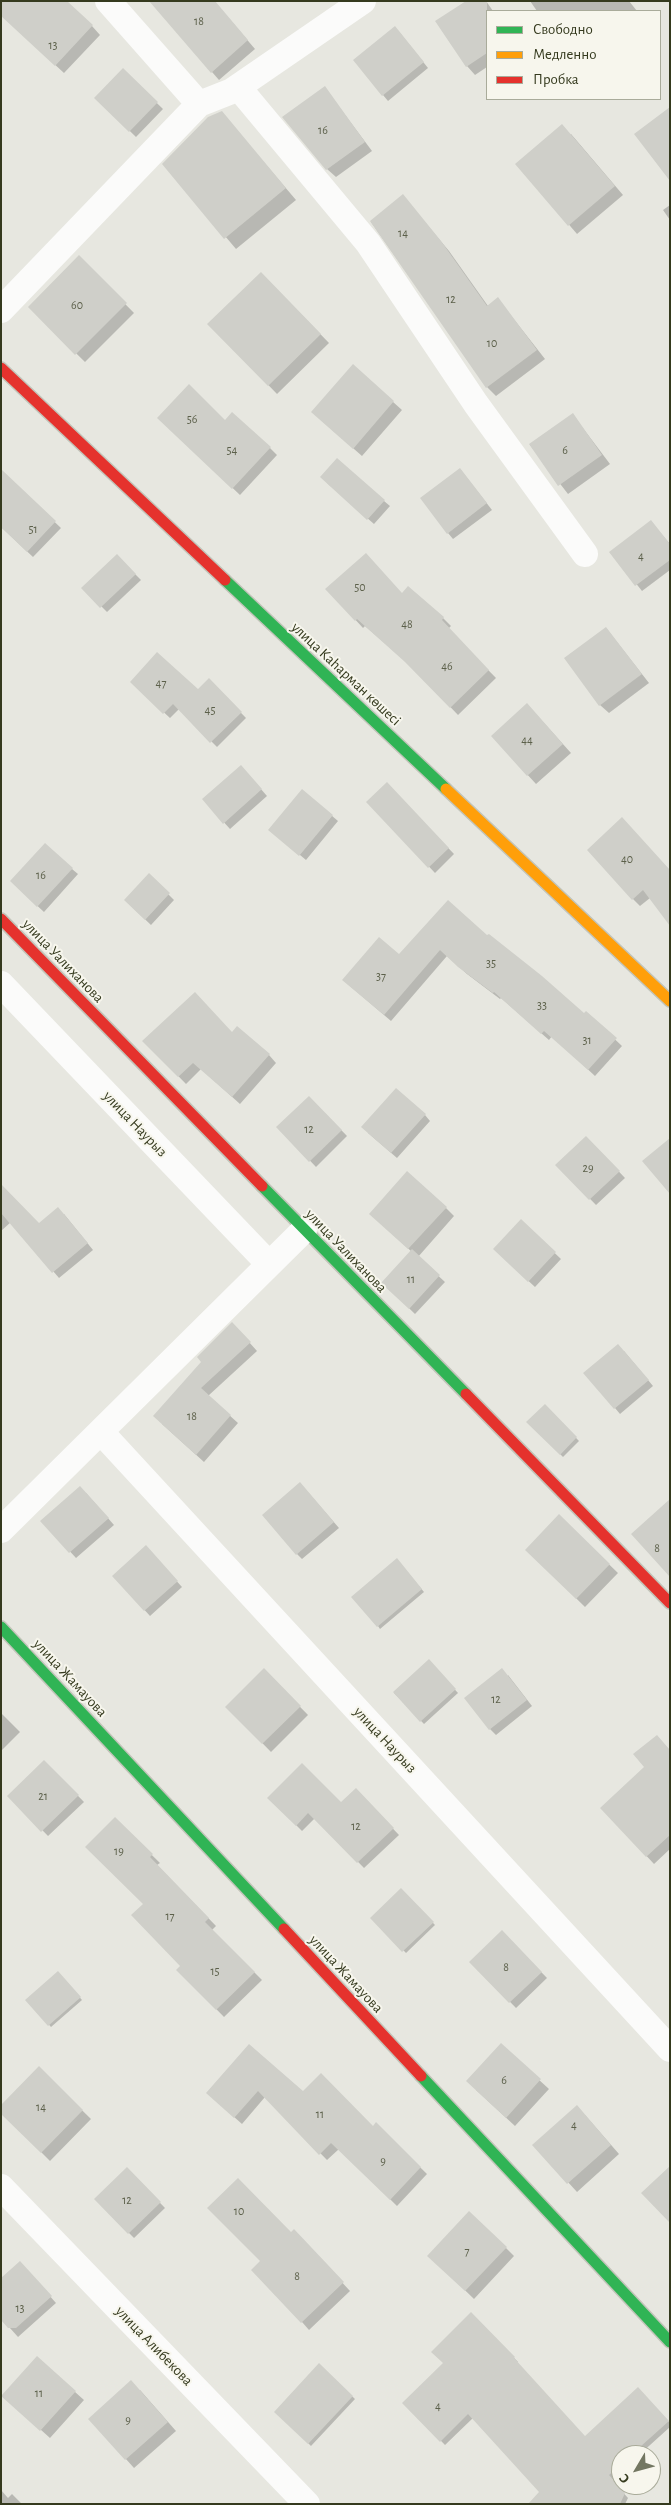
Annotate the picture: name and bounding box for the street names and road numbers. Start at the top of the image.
street label: улица Каһарман көшесі [288,619,404,729]
street label: улица Уалиханова [19,915,107,1007]
street label: улица Наурыз [99,1087,171,1161]
street label: улица Уалиханова [302,1205,390,1297]
street label: улица Жамауова [29,1635,111,1721]
street label: улица Наурыз [350,1703,420,1777]
street label: улица Жамауова [305,1931,387,2017]
street label: улица Алибекова [112,2302,196,2390]

